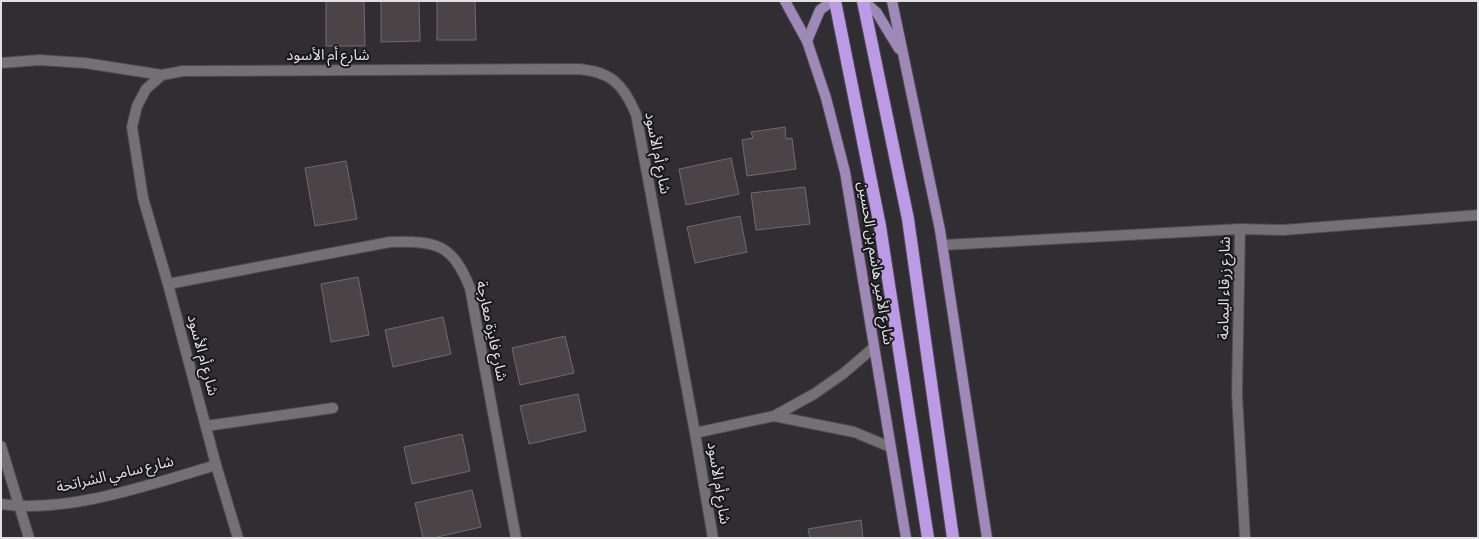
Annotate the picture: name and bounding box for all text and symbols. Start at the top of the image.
street label: شارع أم الأسود [286,46,370,67]
street label: شارع أم الأسود [638,110,675,196]
street label: شارع الأمير هاشم بن الحسين [851,180,896,347]
street label: شارع زرقاء اليمامة [1216,236,1237,340]
street label: شارع فايزة معارجة [470,280,510,384]
street label: شارع أم الأسود [181,312,222,399]
street label: شارع أم الأسود [701,440,734,526]
street label: شارع سامي الشراتحة [55,454,176,499]

